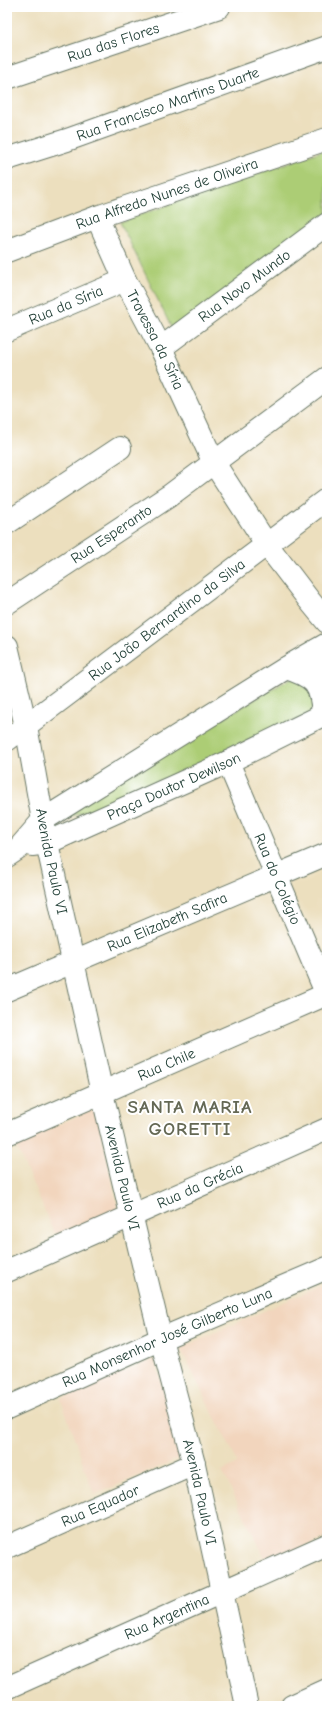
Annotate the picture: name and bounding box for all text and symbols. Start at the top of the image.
street label: Rua das Flores [65,19,161,66]
street label: Rua Francisco Martins Duarte [74,63,262,145]
street label: Rua Alfredo Nunes de Oliveira [73,154,260,233]
street label: Rua Novo Mundo [195,245,294,326]
street label: Rua da Síria [26,281,106,329]
street label: Travessa da Síria [123,287,188,393]
street label: Rua Esperanto [67,501,155,567]
street label: Rua João Bernardino da Silva [85,555,249,684]
street label: Praça Doutor Dewilson [104,748,244,824]
street label: Avenida Paulo VI [32,807,71,916]
street label: Rua do Colégio [250,830,305,927]
street label: Rua Elizabeth Safira [104,888,230,955]
street label: Rua Chile [135,1044,198,1085]
district label: SANTA MARIA GORETTI [128,1096,252,1140]
street label: Avenida Paulo VI [101,1123,144,1232]
street label: Rua da Grécia [154,1158,246,1212]
street label: Rua Monsenhor José Gilberto Luna [59,1284,275,1391]
street label: Avenida Paulo VI [179,1437,221,1547]
street label: Rua Equador [58,1480,142,1531]
street label: Rua Argentina [121,1590,212,1643]

